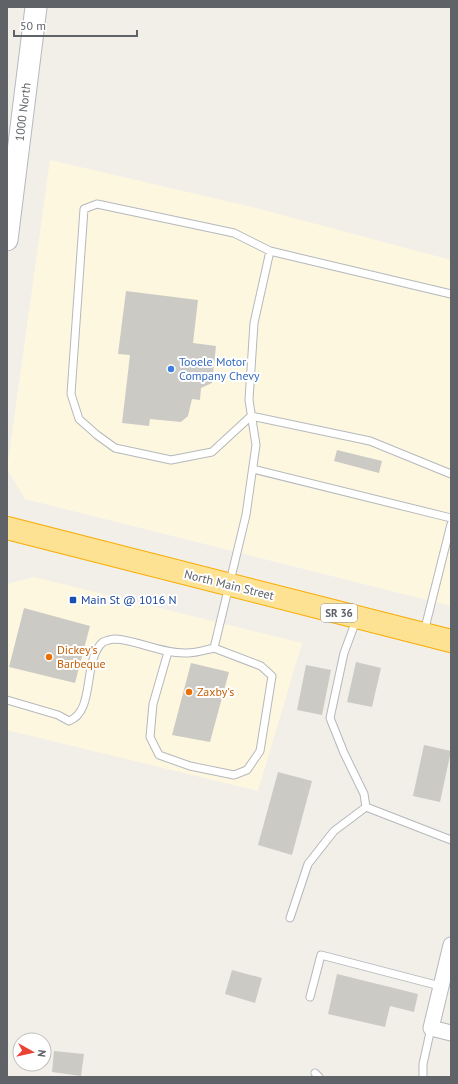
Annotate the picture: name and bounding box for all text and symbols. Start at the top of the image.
scale bar [14,12,137,38]
text: 50 m [20,18,46,33]
street label: 1000 North [11,82,34,142]
place label: Tooele Motor Company Chevy [179,354,260,383]
marker: Tooele Motor Company Chevy [166,364,176,374]
street label: North Main Street [183,566,276,603]
place label: Main St @ 1016 N [81,592,177,607]
marker: Main St @ 1016 N [68,595,78,605]
road number: SR 36 [321,604,357,622]
place label: Dickey's Barbeque [57,642,106,671]
marker: Dickey's Barbeque [44,652,54,662]
place label: Zaxby's [197,684,234,699]
marker: Zaxby's [184,687,194,697]
north arrow [12,1032,52,1072]
text: N [34,1049,49,1058]

